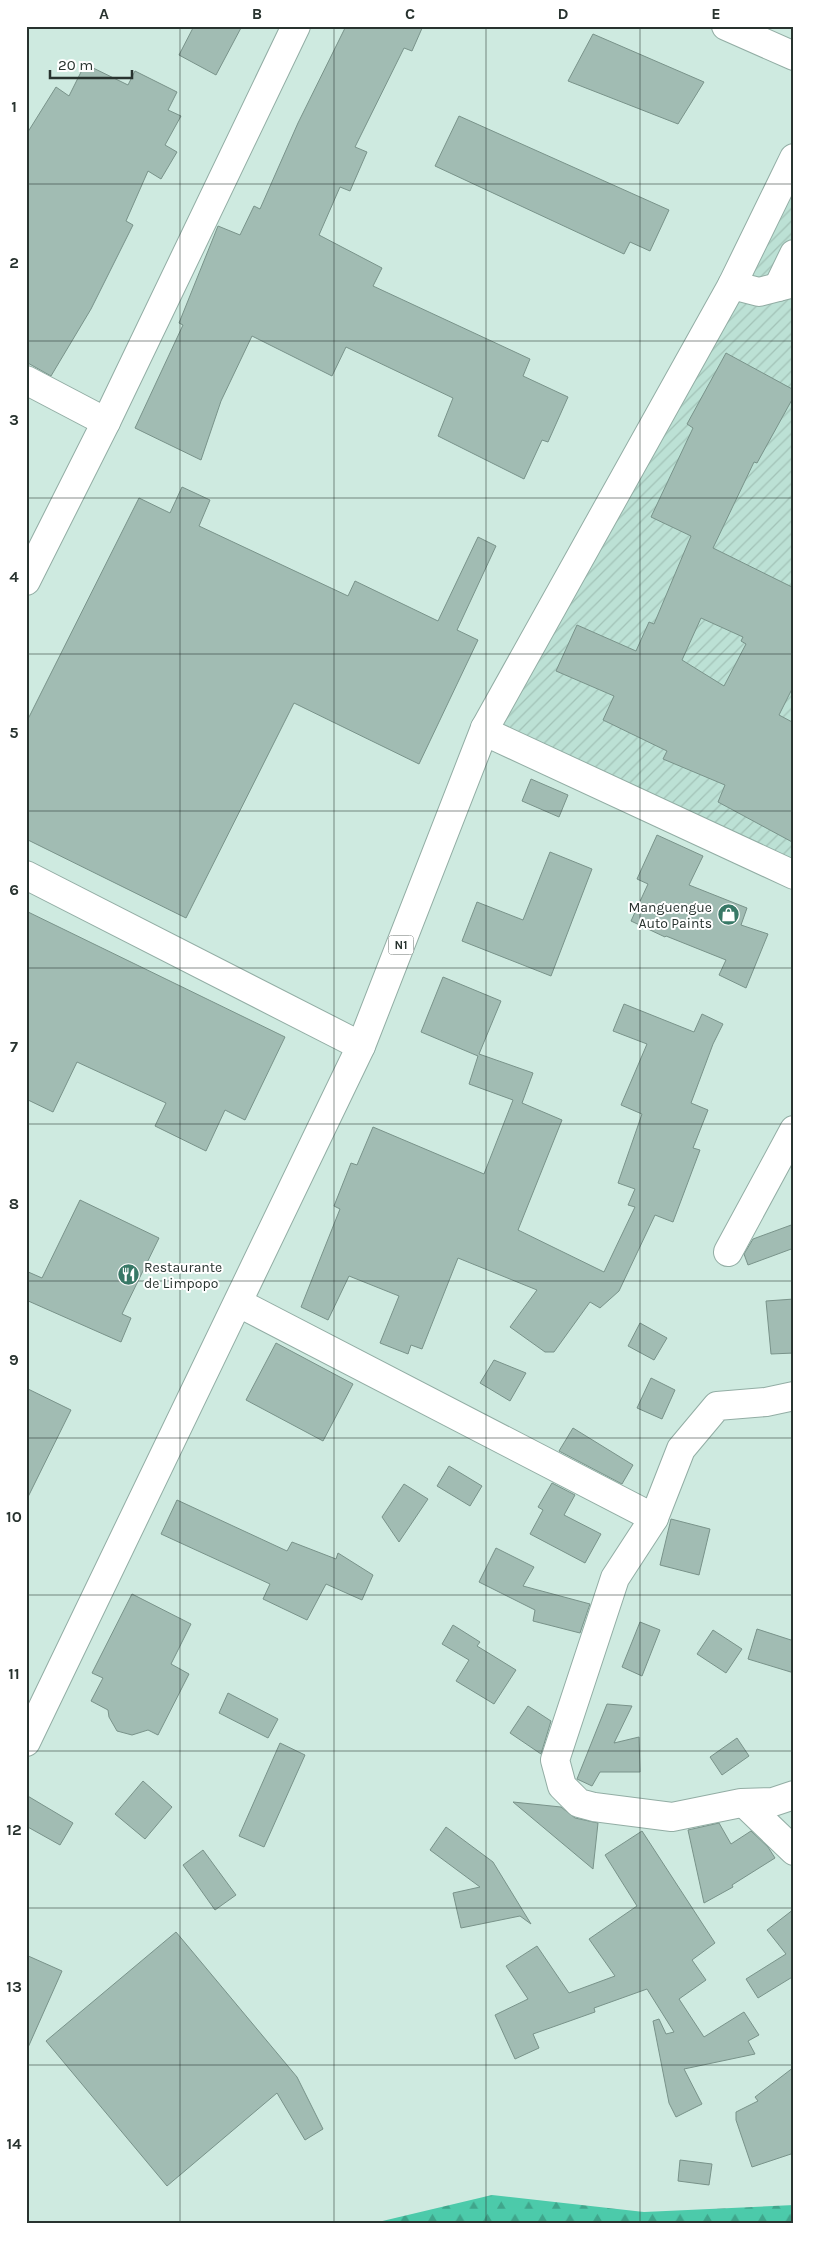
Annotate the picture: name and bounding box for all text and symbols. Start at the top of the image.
text: A [99,4,109,23]
text: B [252,4,262,23]
text: C [405,4,415,23]
text: D [558,4,569,23]
text: E [711,4,721,23]
scale bar [50,48,132,80]
text: 20 m [58,56,93,74]
text: 1 [11,97,17,116]
text: 2 [9,253,19,272]
text: 3 [9,410,19,429]
text: 4 [9,567,19,586]
text: 5 [9,723,19,742]
text: 6 [9,880,19,899]
place label: Manguengue Auto Paints [628,899,712,932]
shop icon: Manguengue Auto Paints [716,903,740,927]
road number: N1 [388,936,414,954]
text: 7 [10,1037,18,1056]
text: 8 [9,1194,19,1213]
place label: Restaurante de Limpopo [144,1259,222,1292]
restaurant icon: Restaurante de Limpopo [116,1263,140,1287]
text: 9 [9,1350,19,1369]
text: 10 [6,1507,22,1526]
text: 11 [8,1664,20,1683]
text: 12 [6,1820,22,1839]
text: 13 [6,1977,22,1996]
text: 14 [6,2134,22,2153]

